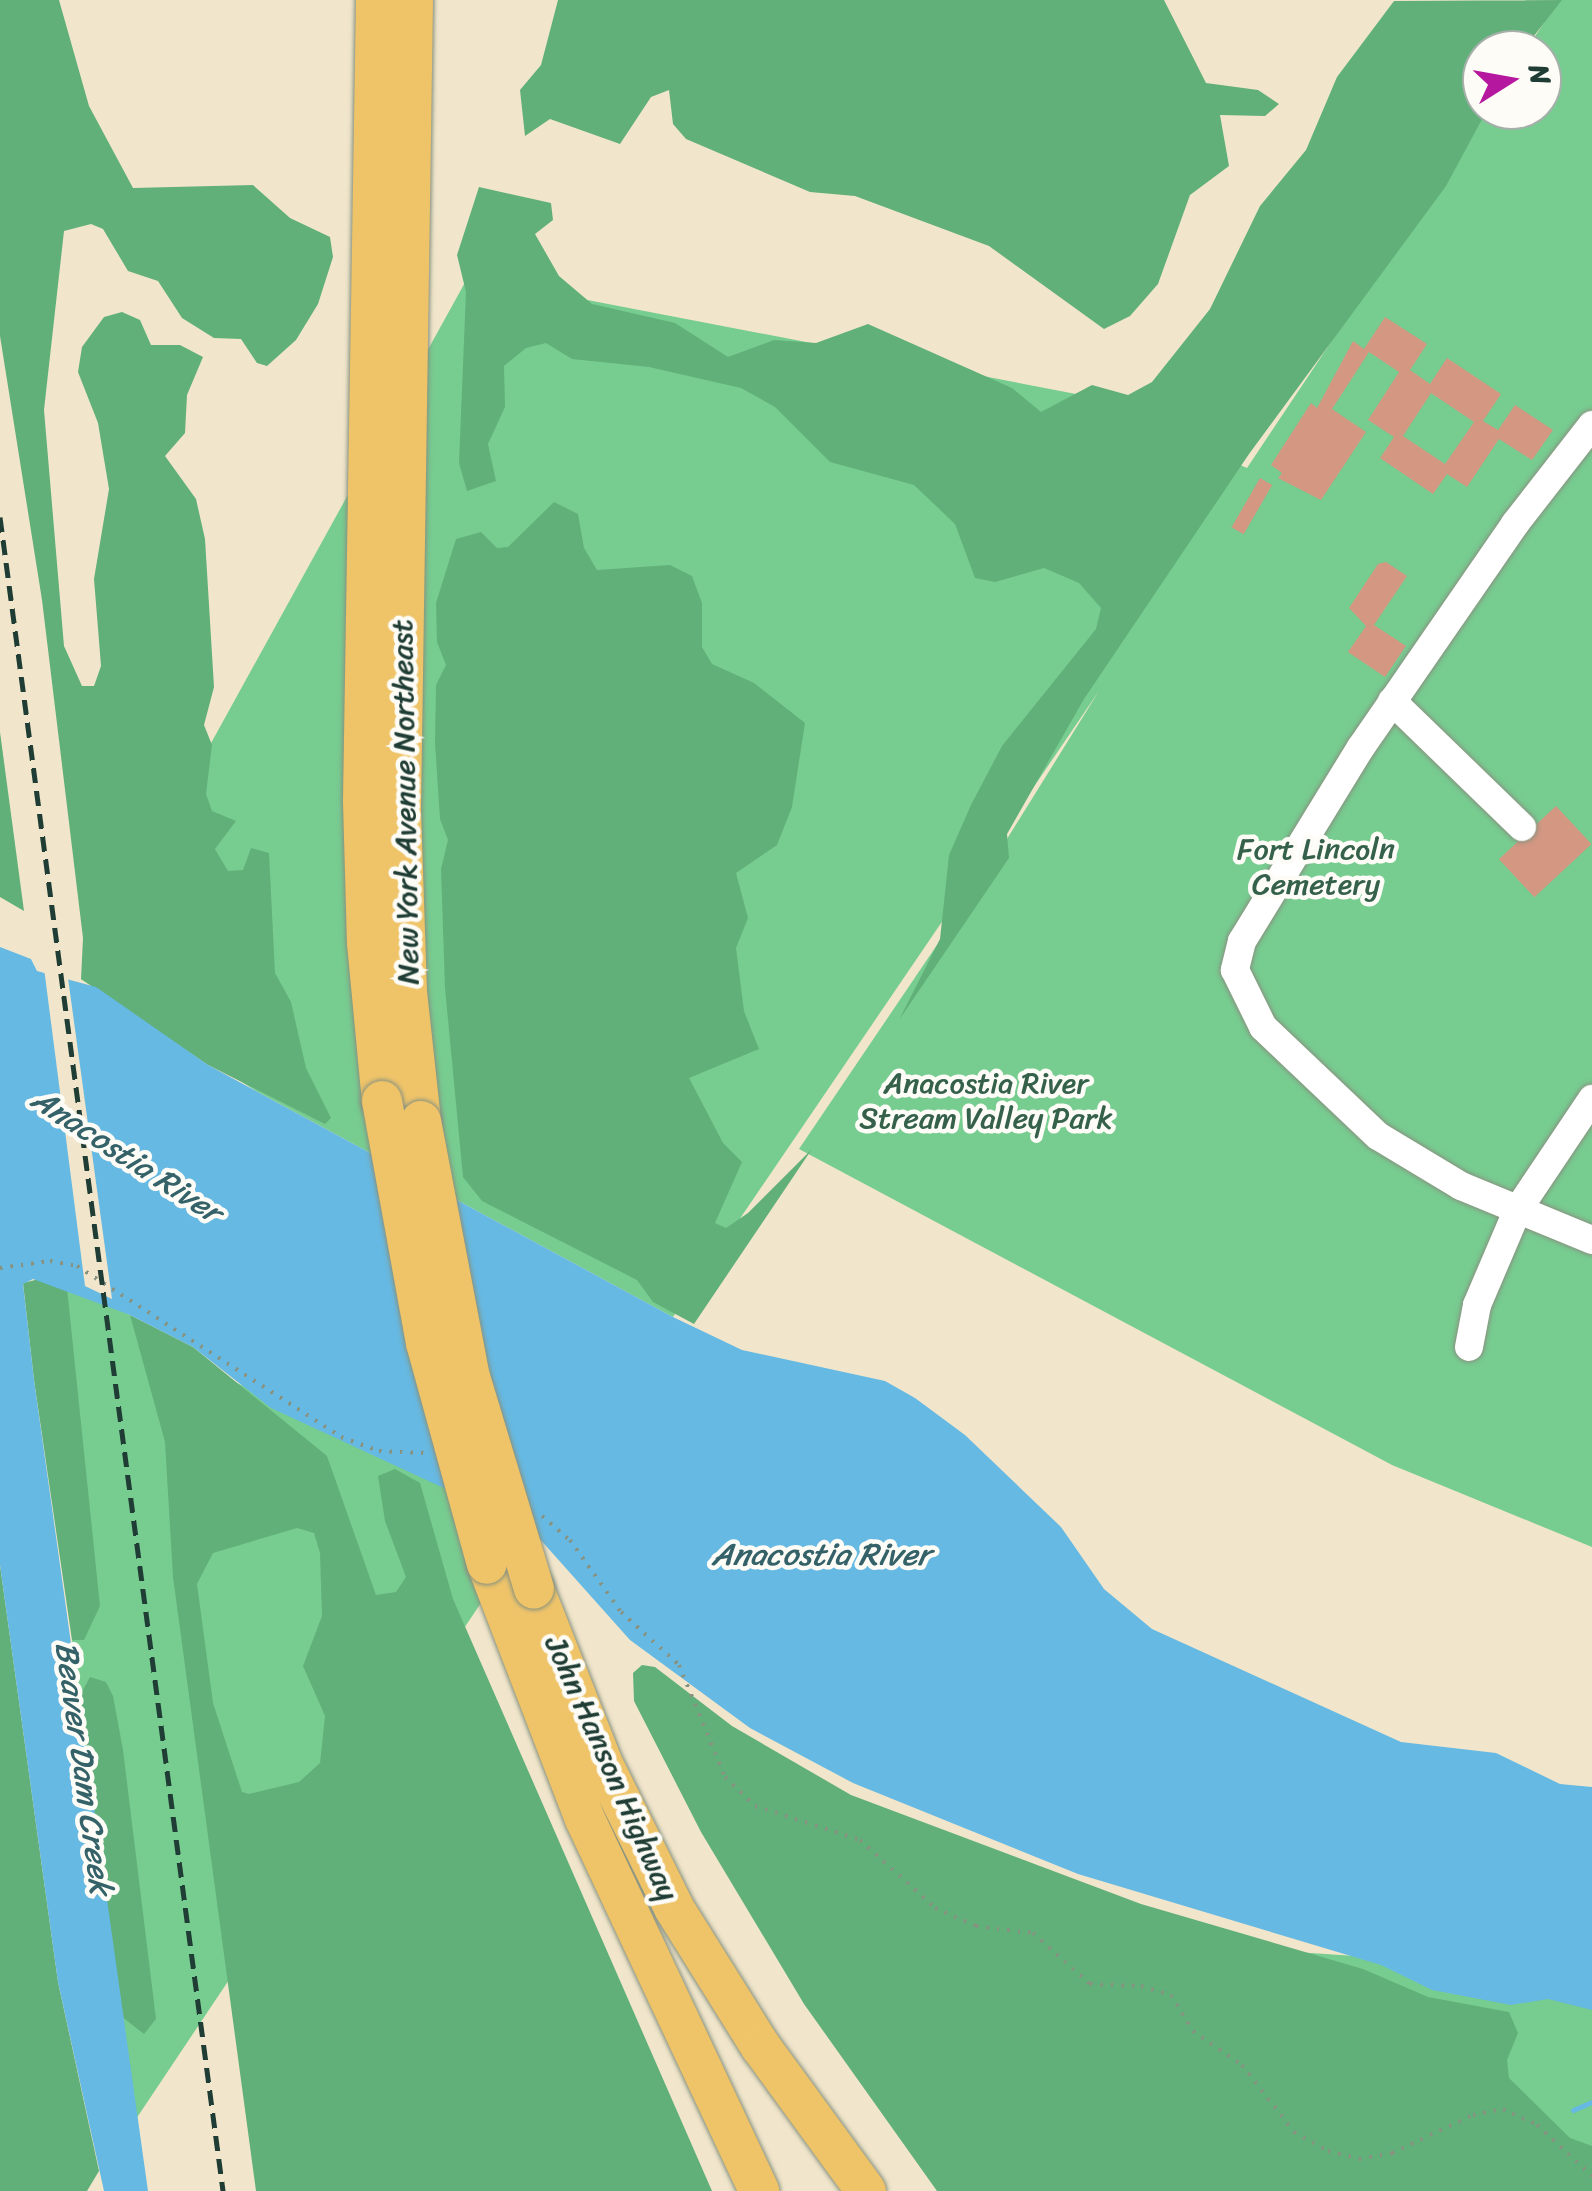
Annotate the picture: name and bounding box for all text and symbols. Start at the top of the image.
north arrow [1462,30,1562,130]
text: N [1514,60,1566,89]
street label: New York Avenue Northeast [384,618,426,986]
park label: Fort Lincoln Cemetery [1237,831,1395,902]
park label: Anacostia River Stream Valley Park [859,1065,1113,1136]
water label: Anacostia River [23,1080,229,1232]
water label: Anacostia River [711,1536,931,1574]
street label: John Hanson Highway [537,1630,687,1906]
water label: Beaver Dam Creek [46,1639,120,1897]

